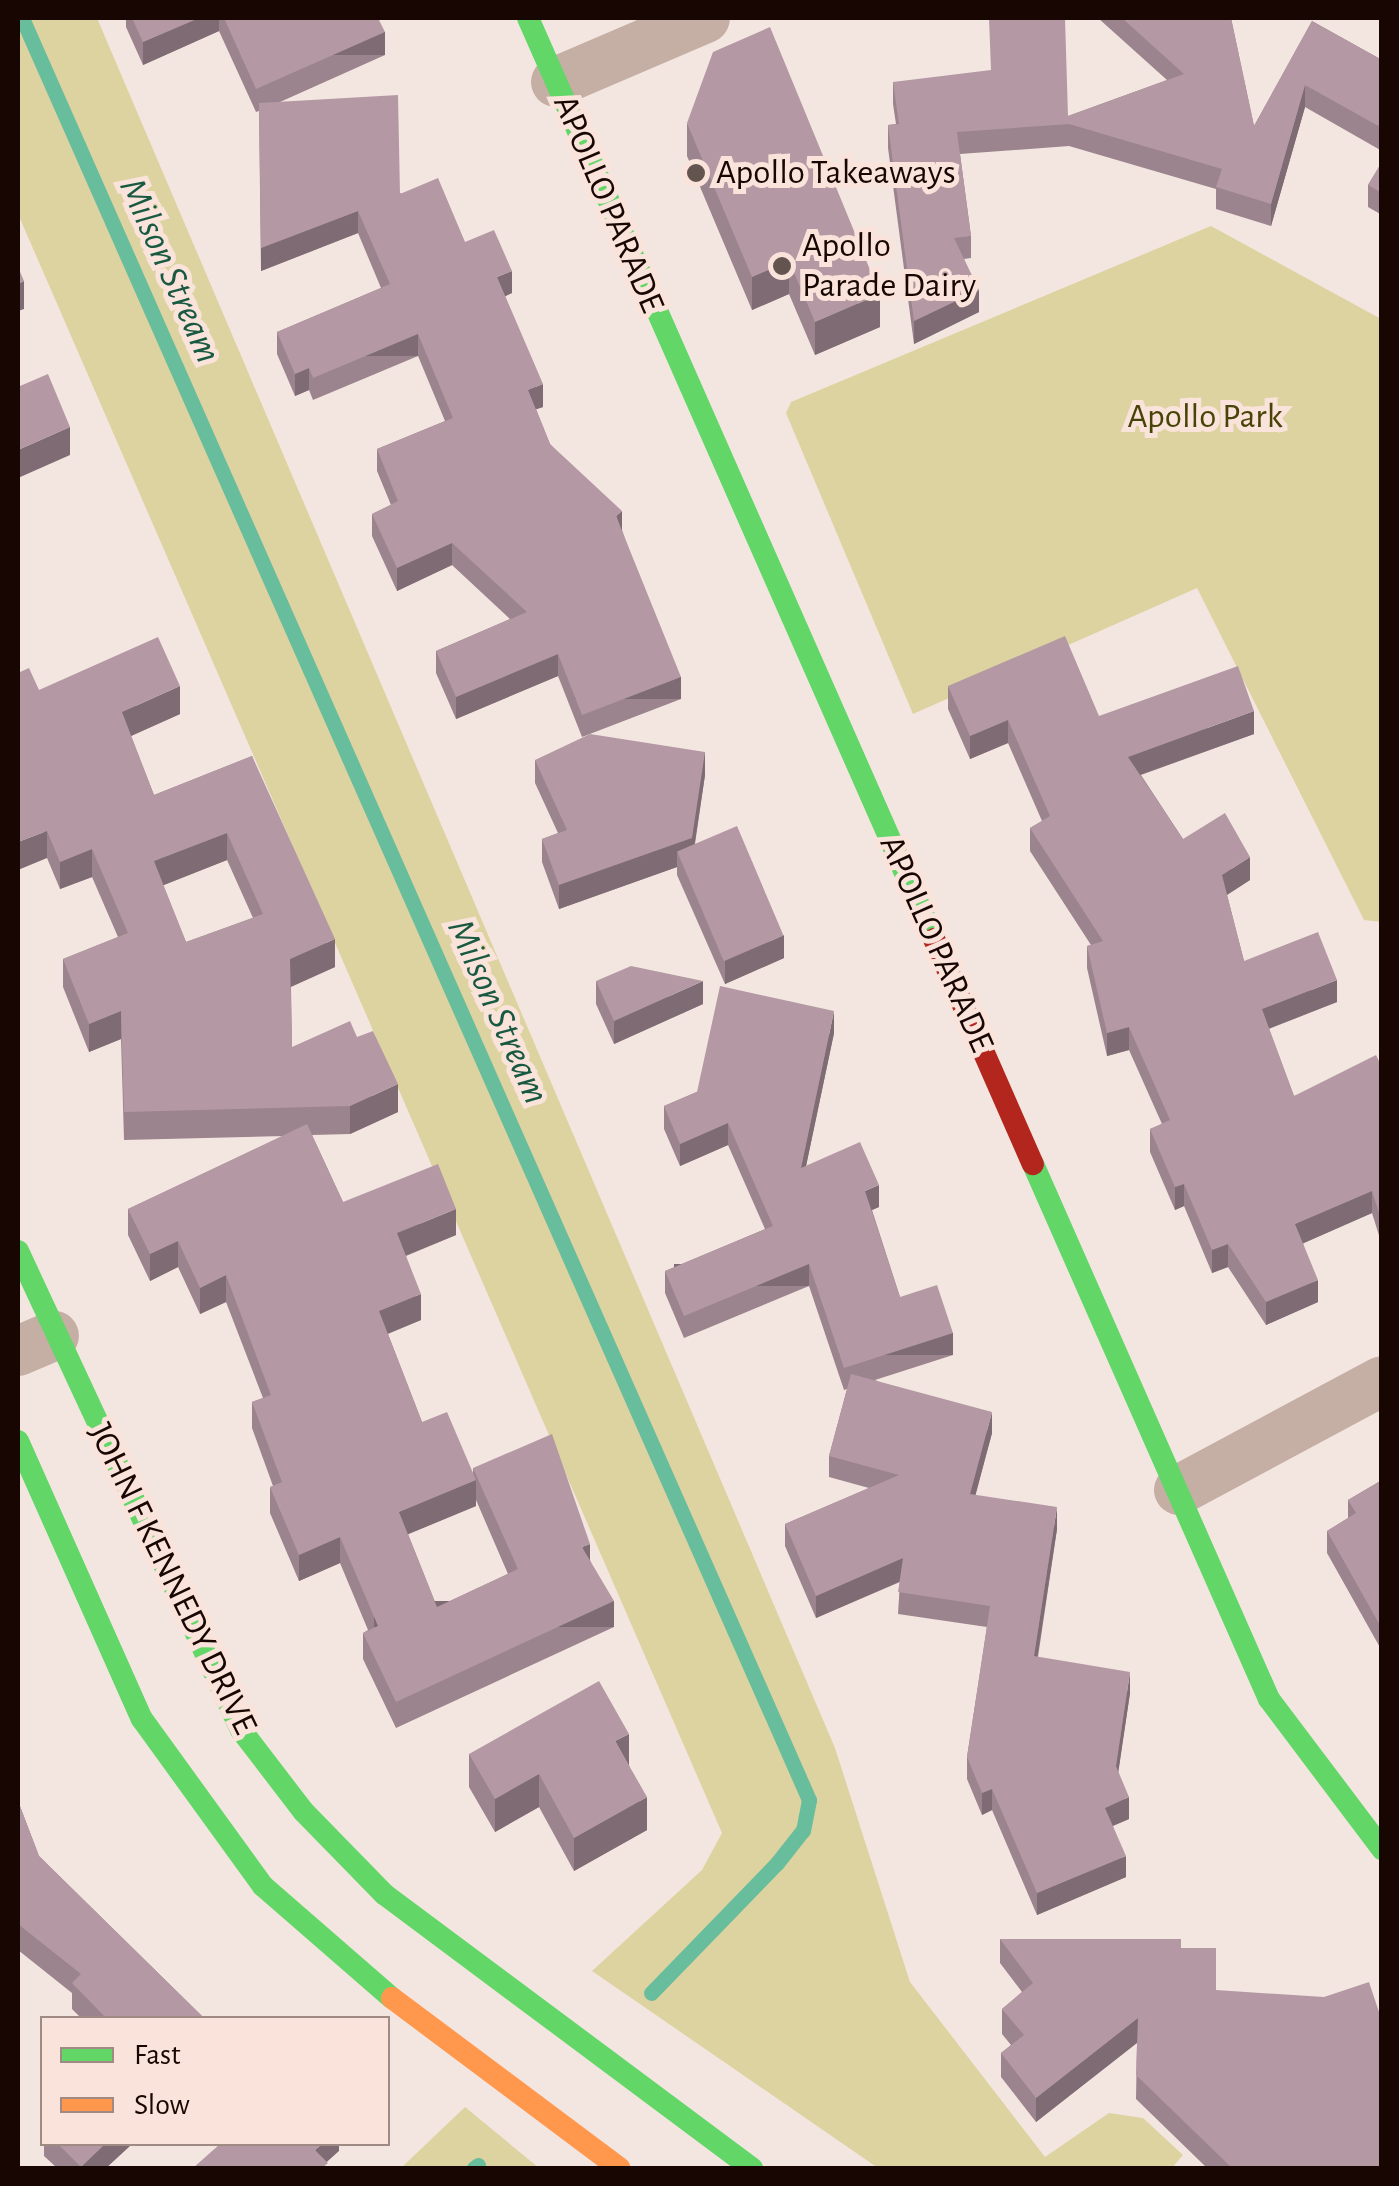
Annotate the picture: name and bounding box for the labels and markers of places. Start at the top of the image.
place label: Apollo Takeaways [716,152,956,194]
marker: Apollo Takeaways [685,162,707,184]
place label: Apollo Parade Dairy [802,225,976,307]
marker: Apollo Parade Dairy [771,255,793,277]

